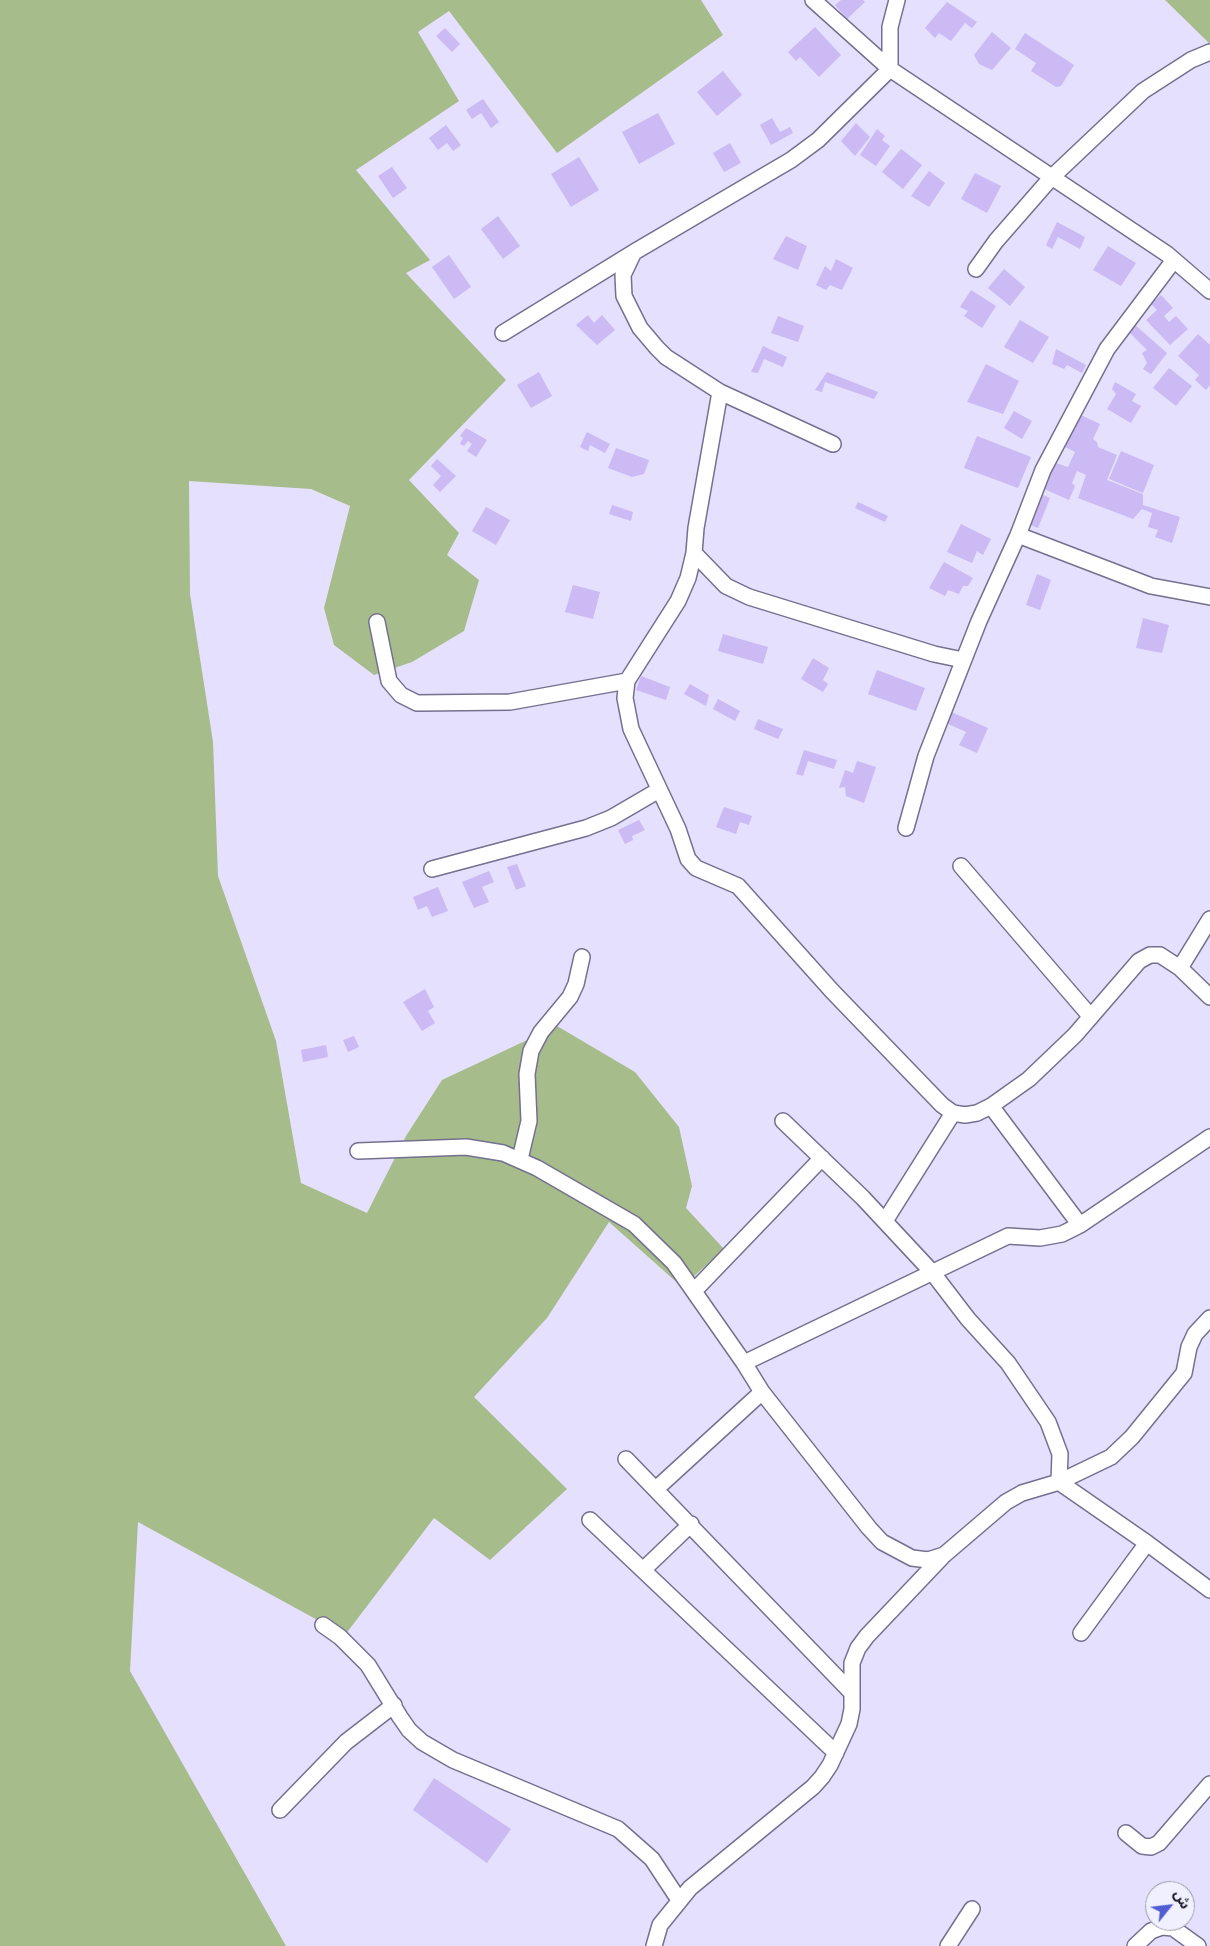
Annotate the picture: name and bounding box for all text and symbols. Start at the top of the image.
north arrow [1145,1881,1195,1931]
text: ش [1171,1886,1195,1911]

